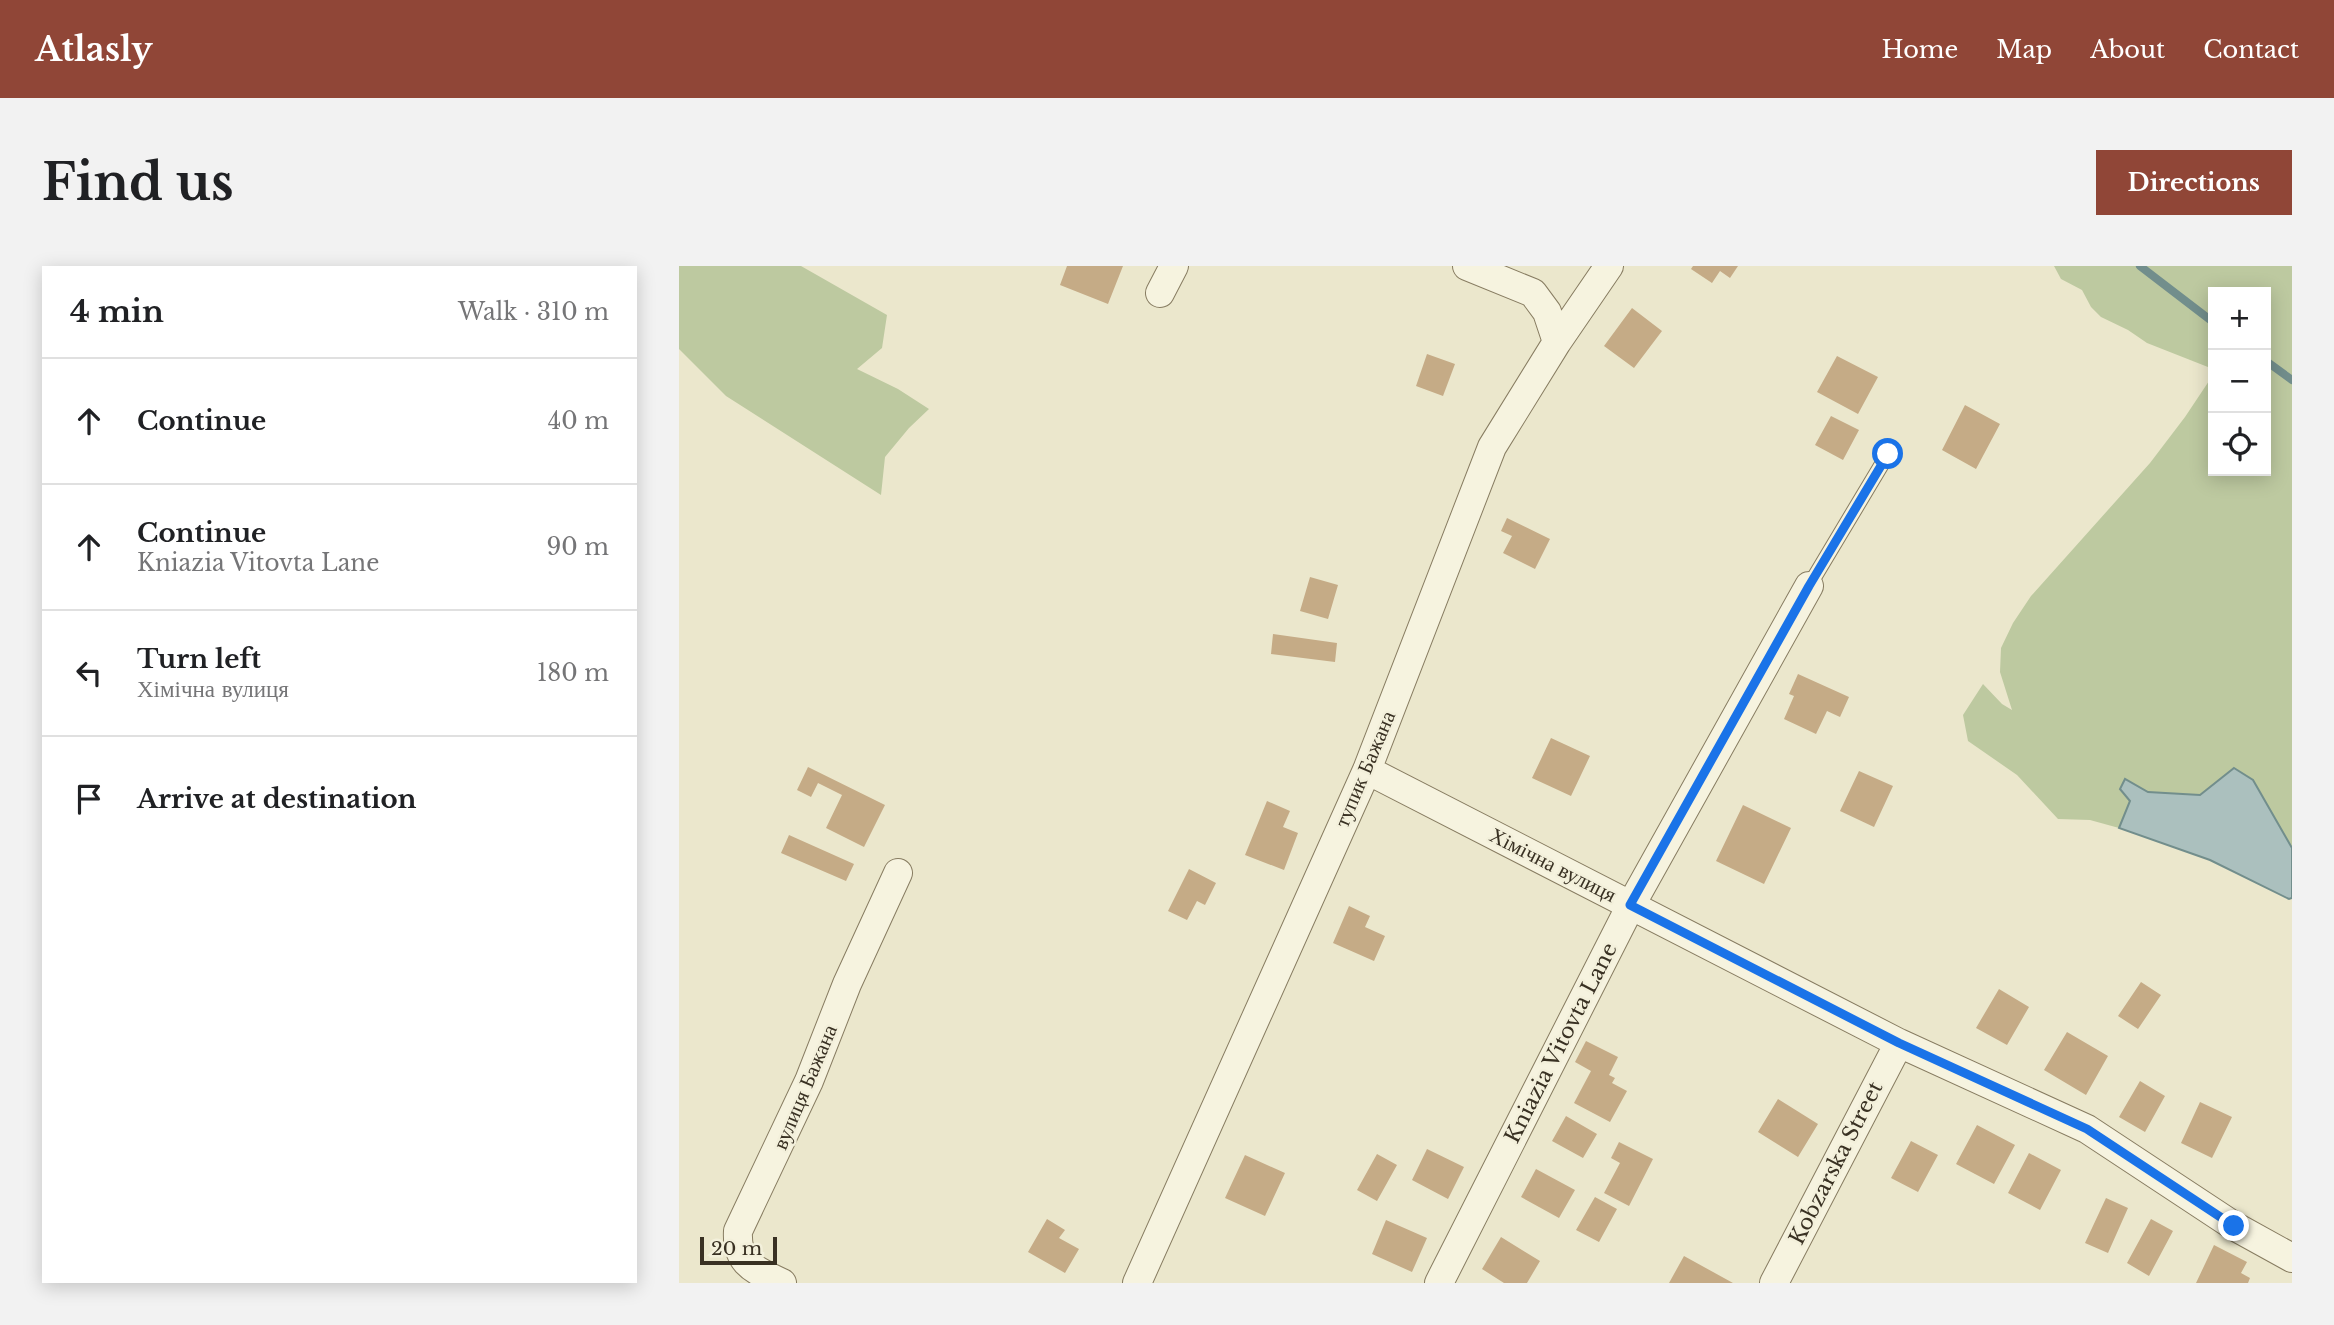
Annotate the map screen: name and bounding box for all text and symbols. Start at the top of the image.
text: Atlasly [35,29,153,70]
text: Home [1882,35,1958,64]
text: Map [1996,35,2052,64]
text: About [2090,35,2165,64]
text: Contact [2203,35,2299,64]
button: Directions [2096,150,2292,215]
text: Find us [42,152,234,213]
map controls [2208,287,2271,476]
button: + [2208,287,2271,350]
text: 4 min [70,293,164,330]
text: Walk · 310 m [458,298,609,326]
button: − [2208,350,2271,413]
icon: ahead [70,402,108,440]
text: Continue [137,405,266,437]
text: 40 m [548,407,609,435]
button: locate [2208,413,2271,476]
route start [1872,438,1903,469]
text: Continue [137,517,266,549]
icon: ahead [70,528,108,566]
text: 90 m [547,533,609,561]
text: Kniazia Vitovta Lane [137,549,379,577]
text: Turn left [137,643,261,675]
icon: left [70,654,108,692]
text: 180 m [537,659,609,687]
text: Хімічна вулиця [137,675,289,703]
street label: тупик Бажана [1329,706,1401,831]
icon: arrive [70,780,108,818]
text: Arrive at destination [137,783,417,815]
street label: Хімічна вулиця [1485,822,1621,908]
street label: Kniazia Vitovta Lane [1499,938,1623,1148]
street label: вулиця Бажана [767,1020,843,1153]
street label: Kobzarska Street [1784,1077,1888,1249]
route end [2218,1210,2249,1241]
scale bar [700,1234,777,1266]
text: 20 m [711,1237,762,1260]

